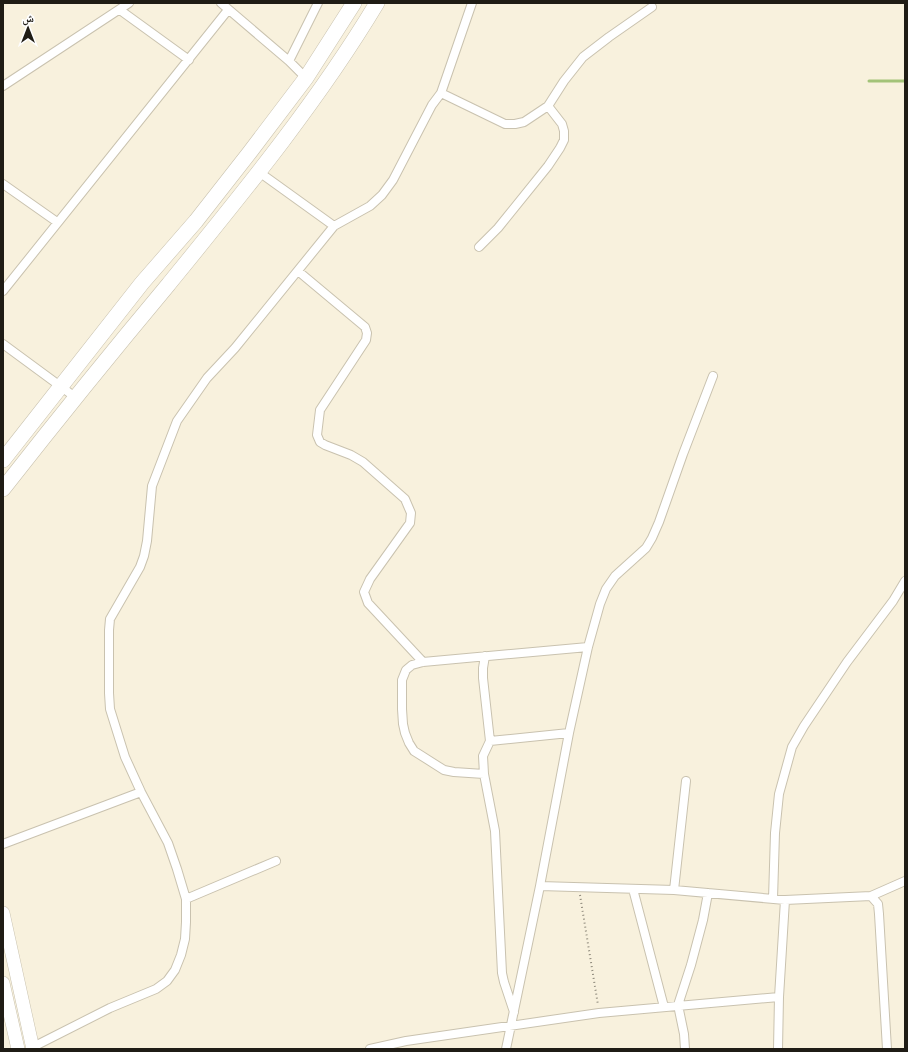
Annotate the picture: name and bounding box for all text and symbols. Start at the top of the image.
north arrow [8,8,48,48]
text: ش [22,12,34,26]

